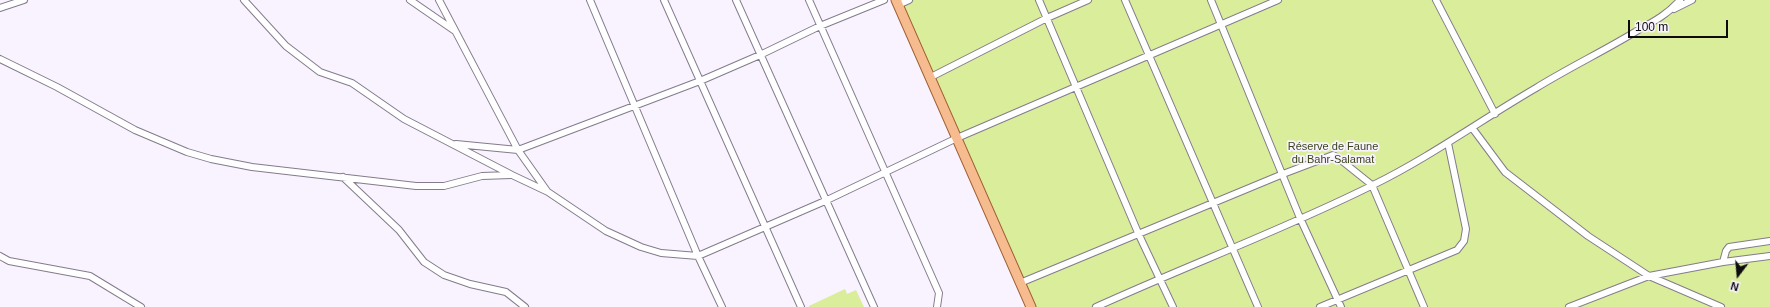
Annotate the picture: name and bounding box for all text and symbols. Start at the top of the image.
scale bar [1630,12,1730,38]
text: 100 m [1635,20,1668,34]
park label: Réserve de Faune du Bahr-Salamat [1288,140,1378,166]
north arrow [1718,255,1758,295]
text: N [1729,280,1740,293]

